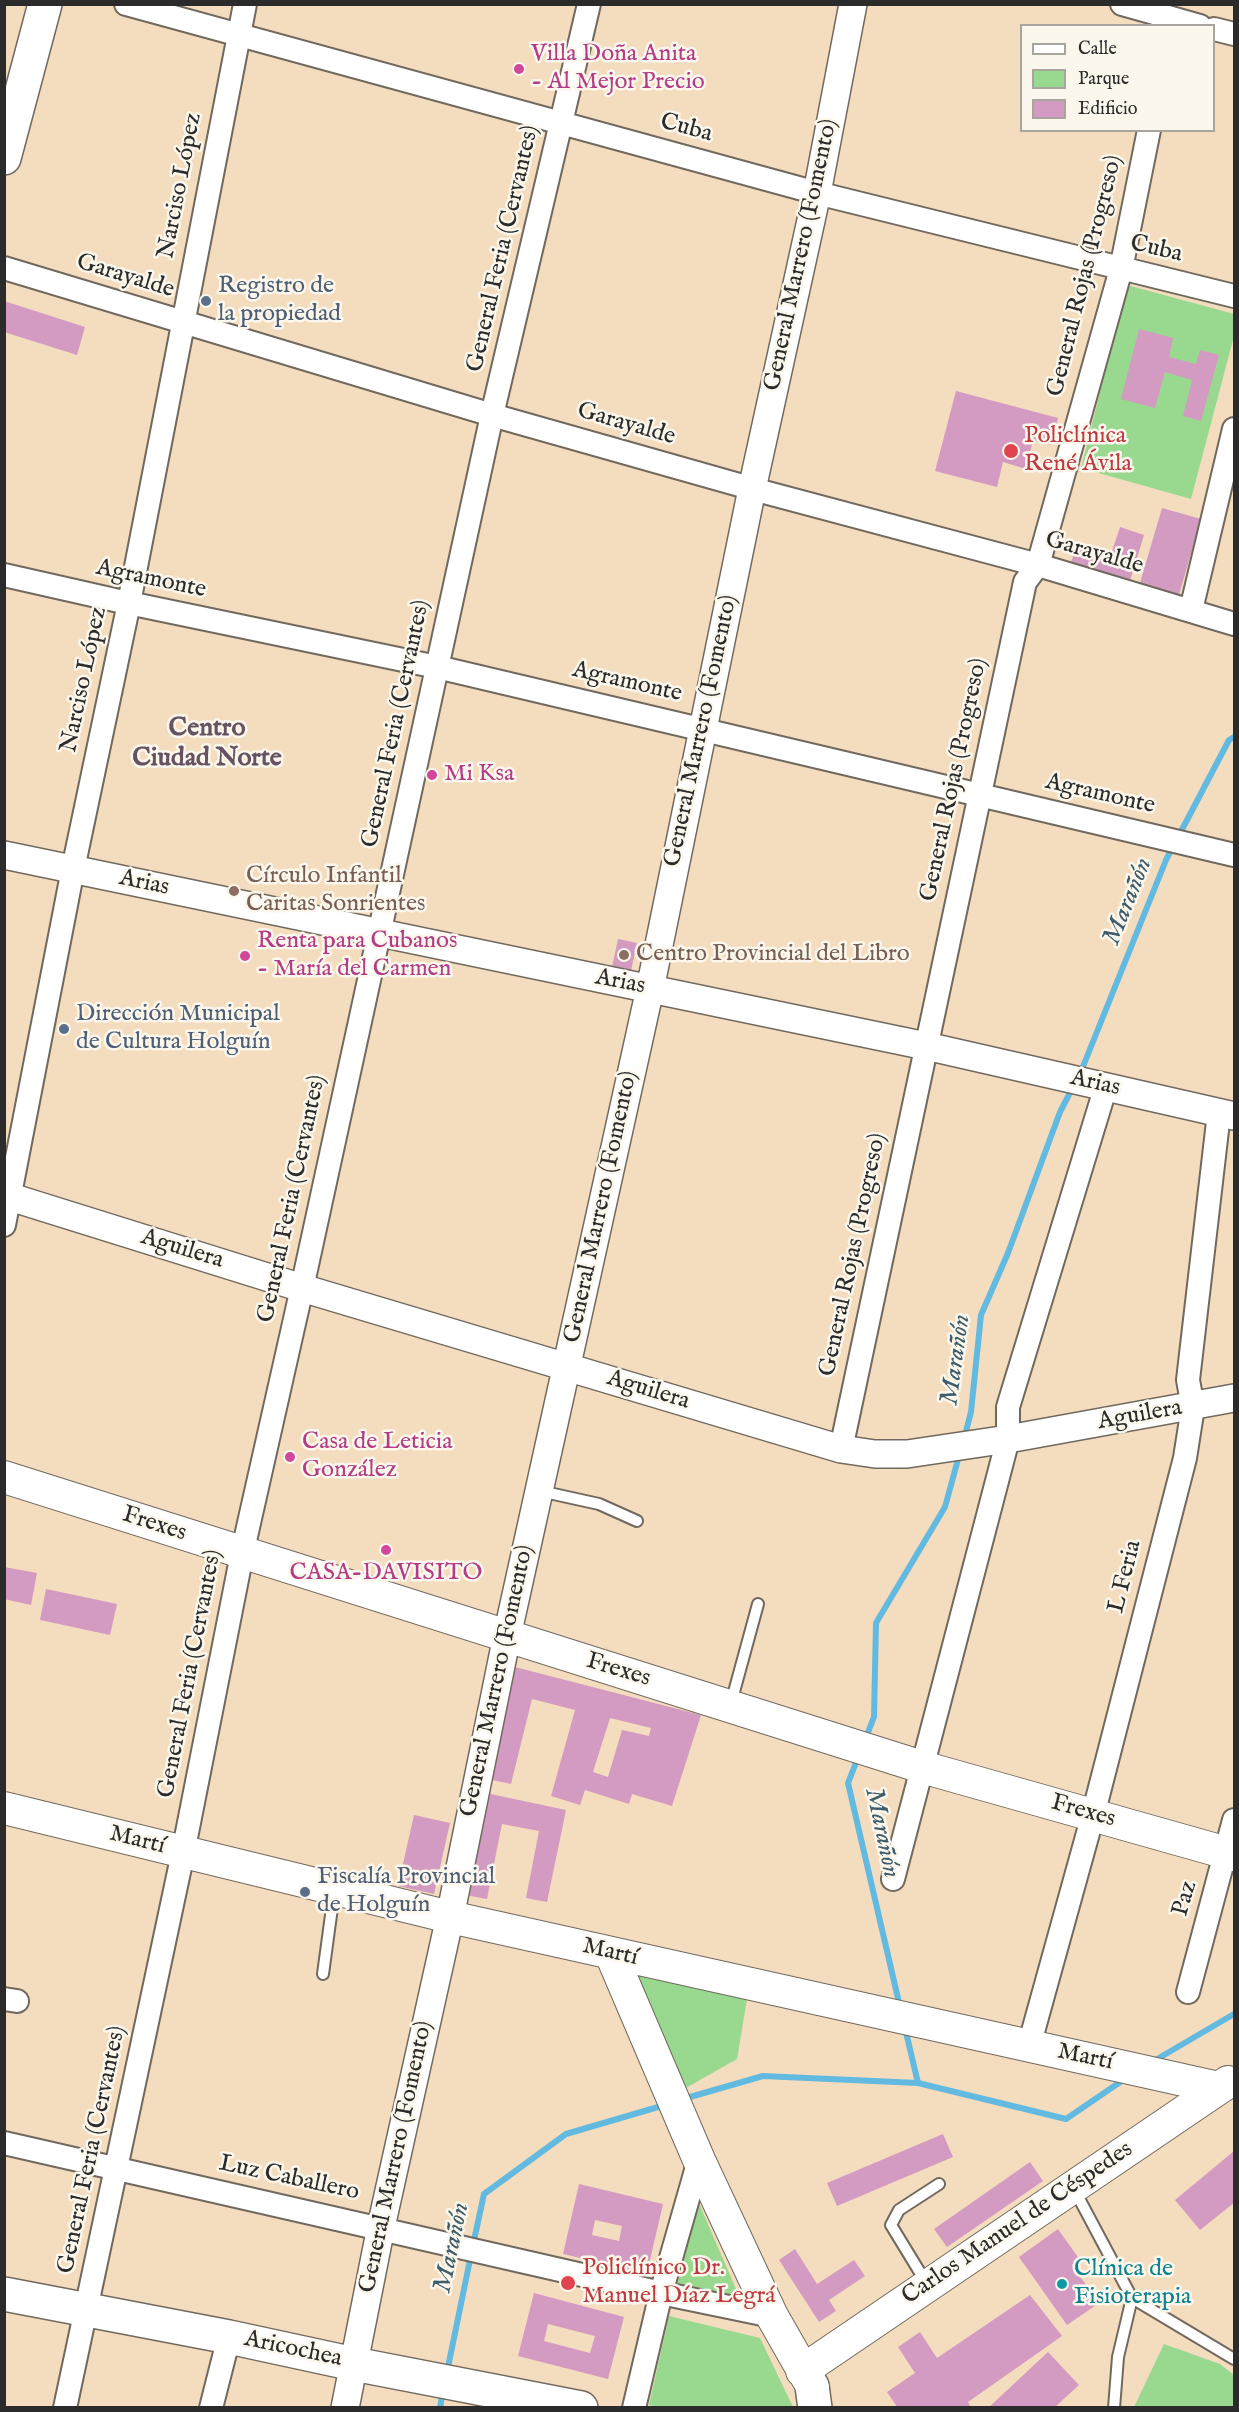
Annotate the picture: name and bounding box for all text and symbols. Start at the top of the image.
legend [1020,24,1215,132]
text: Calle [1078,38,1117,61]
place label: Villa Doña Anita - Al Mejor Precio [531,41,705,97]
marker: Villa Doña Anita - Al Mejor Precio [512,62,526,76]
text: Parque [1078,68,1129,91]
text: Edificio [1078,98,1138,121]
street label: Cuba [657,108,715,150]
street label: Narciso López [153,111,209,261]
street label: General Marrero (Fomento) [759,116,845,394]
street label: General Feria (Cervantes) [462,123,546,375]
street label: General Rojas (Progreso) [1042,152,1130,400]
street label: Cuba [1127,230,1185,270]
street label: Garayalde [73,249,177,305]
place label: Registro de la propiedad [218,273,341,329]
marker: Registro de la propiedad [199,294,213,308]
street label: Garayalde [574,397,678,453]
place label: Policlínica René Ávila [1024,423,1132,479]
marker: Policlínica René Ávila [1002,442,1020,460]
street label: Garayalde [1042,526,1146,582]
street label: Agramonte [93,554,209,606]
street label: General Marrero (Fomento) [659,592,745,870]
street label: General Feria (Cervantes) [357,598,437,850]
street label: Narciso López [56,605,114,755]
street label: Agramonte [569,656,685,710]
street label: General Rojas (Progreso) [915,656,995,904]
district label: Centro Ciudad Norte [132,714,282,776]
place label: Mi Ksa [444,761,514,789]
marker: Mi Ksa [425,768,439,782]
street label: Agramonte [1042,768,1158,822]
water label: Marañón [1097,854,1161,950]
place label: Círculo Infantil Caritas Sonrientes [246,863,425,919]
street label: Arias [116,865,172,903]
marker: Círculo Infantil Caritas Sonrientes [227,884,241,898]
place label: Renta para Cubanos - María del Carmen [257,928,457,984]
place label: Centro Provincial del Libro [636,941,910,969]
marker: Centro Provincial del Libro [617,948,631,962]
marker: Renta para Cubanos - María del Carmen [238,949,252,963]
street label: Arias [593,964,647,1002]
place label: Dirección Municipal de Cultura Holguín [76,1001,280,1057]
marker: Dirección Municipal de Cultura Holguín [57,1022,71,1036]
street label: Arias [1067,1064,1123,1104]
street label: General Marrero (Fomento) [559,1068,645,1346]
street label: General Feria (Cervantes) [253,1073,333,1325]
street label: General Rojas (Progreso) [814,1131,894,1379]
street label: Aguilera [137,1224,227,1276]
water label: Marañón [935,1312,979,1408]
street label: Aguilera [603,1365,693,1417]
street label: Aguilera [1096,1394,1184,1438]
place label: Casa de Leticia González [302,1429,453,1485]
marker: Casa de Leticia González [283,1450,297,1464]
street label: Frexes [118,1501,190,1549]
street label: L Feria [1103,1538,1149,1616]
street label: General Marrero (Fomento) [455,1542,541,1820]
marker: CASA-DAVISITO [379,1543,393,1557]
street label: General Feria (Cervantes) [153,1547,229,1801]
place label: CASA-DAVISITO [290,1560,482,1588]
street label: Frexes [582,1648,654,1694]
water label: Marañón [856,1785,906,1881]
street label: Frexes [1047,1789,1119,1835]
street label: Martí [106,1820,168,1862]
place label: Fiscalía Provincial de Holguín [317,1864,495,1920]
street label: Paz [1167,1878,1205,1920]
marker: Fiscalía Provincial de Holguín [298,1885,312,1899]
street label: Martí [579,1933,641,1973]
street label: General Marrero (Fomento) [354,2018,440,2296]
street label: General Feria (Cervantes) [53,2024,133,2276]
street label: Martí [1054,2038,1116,2078]
street label: Carlos Manuel de Céspedes [897,2136,1139,2312]
street label: Luz Caballero [216,2150,362,2208]
water label: Marañón [428,2200,478,2296]
place label: Policlínico Dr. Manuel Díaz Legrá [582,2255,776,2311]
place label: Clínica de Fisioterapia [1074,2256,1191,2312]
marker: Policlínico Dr. Manuel Díaz Legrá [559,2274,577,2292]
marker: Clínica de Fisioterapia [1055,2277,1069,2291]
street label: Aricochea [242,2326,344,2374]

